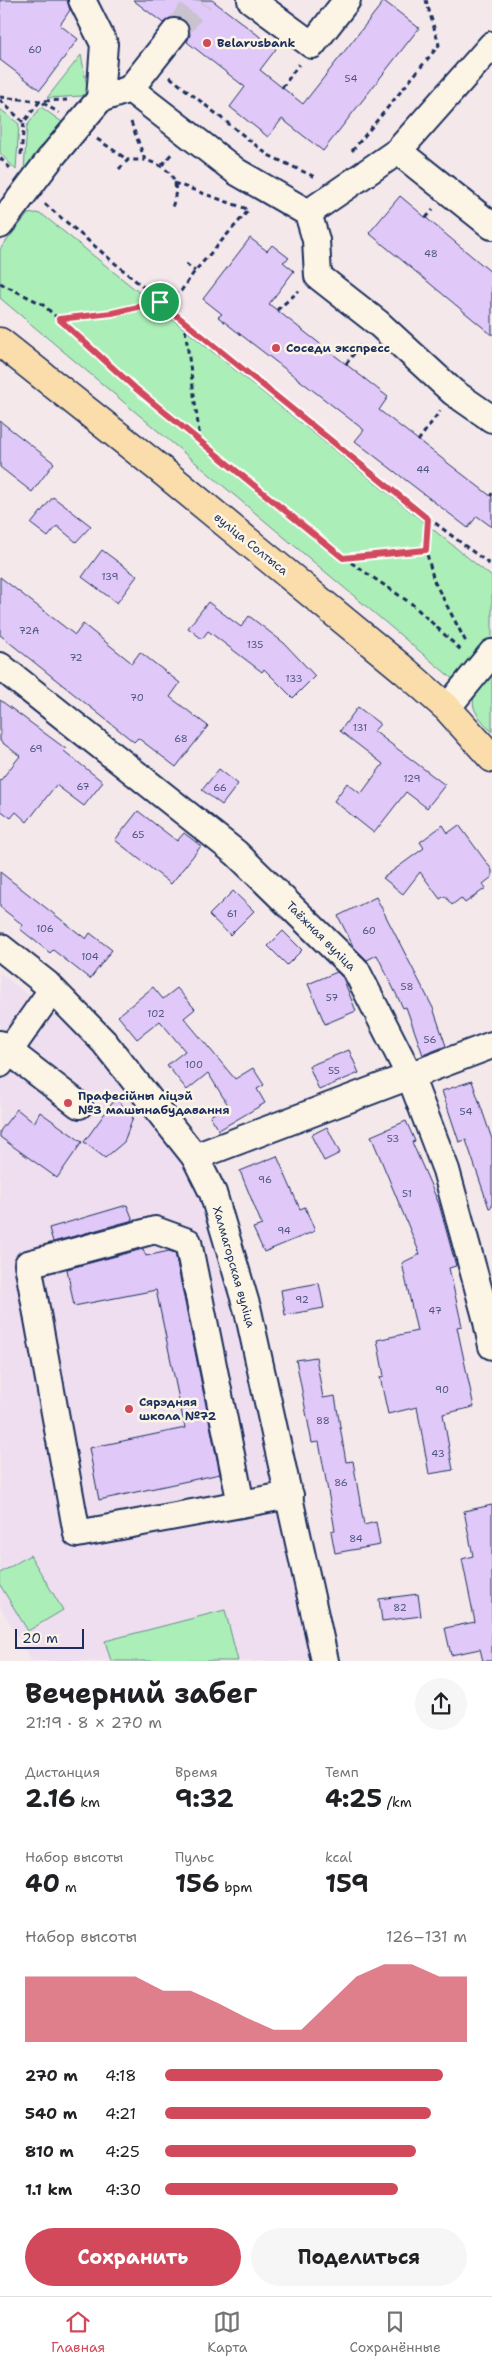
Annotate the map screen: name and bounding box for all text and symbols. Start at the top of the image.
place label: Belarusbank [217,35,296,51]
marker: Belarusbank [201,37,213,49]
house number: 60 [28,43,42,56]
house number: 54 [345,72,357,85]
house number: 48 [424,247,438,260]
pin [139,281,181,323]
icon: arrive [146,288,174,316]
place label: Соседи экспресс [286,340,390,356]
marker: Соседи экспресс [270,342,282,354]
house number: 44 [416,463,430,476]
street label: вуліца Солтыса [211,509,292,579]
house number: 139 [101,570,119,583]
house number: 72А [19,624,39,637]
house number: 135 [247,638,263,651]
house number: 72 [69,651,83,664]
house number: 133 [285,672,303,685]
house number: 70 [130,691,144,704]
house number: 131 [353,721,367,734]
house number: 68 [174,732,188,745]
house number: 69 [29,742,43,755]
house number: 129 [403,772,421,785]
house number: 67 [77,780,89,793]
house number: 66 [213,781,227,794]
house number: 65 [132,828,144,841]
street label: Таёжная вуліца [283,898,360,975]
house number: 61 [227,907,237,920]
house number: 106 [36,922,54,935]
house number: 60 [362,924,376,937]
house number: 104 [81,950,99,963]
house number: 58 [401,980,413,993]
house number: 57 [326,991,338,1004]
house number: 102 [147,1007,165,1020]
house number: 56 [424,1033,436,1046]
house number: 100 [185,1058,203,1071]
house number: 55 [328,1064,340,1077]
place label: Прафесійны ліцэй №3 машынабудавання [78,1088,229,1118]
marker: Прафесійны ліцэй №3 машынабудавання [62,1097,74,1109]
house number: 54 [460,1105,472,1118]
house number: 53 [387,1132,399,1145]
house number: 96 [258,1173,272,1186]
house number: 51 [402,1187,412,1200]
street label: Халмагорская вуліца [209,1204,259,1330]
house number: 94 [277,1224,291,1237]
house number: 92 [295,1293,309,1306]
house number: 47 [428,1304,442,1317]
house number: 90 [435,1383,449,1396]
place label: Сярэдняя школа №72 [139,1394,217,1424]
marker: Сярэдняя школа №72 [123,1403,135,1415]
house number: 88 [316,1414,330,1427]
house number: 43 [431,1447,445,1460]
house number: 86 [334,1476,348,1489]
house number: 84 [349,1532,363,1545]
house number: 82 [393,1601,407,1614]
scale bar [15,1626,84,1649]
text: 20 m [22,1629,58,1647]
text: Вечерний забег [25,1674,257,1712]
button: share [415,1678,467,1730]
text: 21:19 · 8 × 270 m [25,1712,162,1733]
text: Дистанция [25,1763,100,1781]
text: Время [175,1763,218,1781]
text: Темп [325,1763,359,1781]
text: 2.16 [25,1781,75,1815]
text: 9:32 [175,1781,234,1815]
text: 4:25 [325,1781,382,1815]
text: km [75,1793,100,1811]
text: /km [382,1793,412,1811]
text: Набор высоты [25,1848,123,1866]
text: Пульс [175,1848,214,1866]
text: kcal [325,1848,352,1866]
text: 40 [25,1866,60,1900]
text: 156 [175,1866,219,1900]
text: 159 [325,1866,369,1900]
text: m [60,1878,77,1896]
text: bpm [219,1878,252,1896]
text: Набор высоты [25,1926,137,1947]
text: 126–131 m [386,1926,467,1947]
text: 270 m [25,2065,78,2086]
text: 4:18 [105,2065,136,2086]
text: 540 m [25,2103,77,2124]
text: 4:21 [105,2103,136,2124]
text: 810 m [25,2141,74,2162]
text: 4:25 [105,2141,140,2162]
text: 1.1 km [25,2179,72,2200]
text: 4:30 [105,2179,141,2200]
button: Сохранить [25,2228,241,2286]
button: Поделиться [251,2228,467,2286]
tab: Главная [51,2308,105,2356]
tab: Карта [207,2308,247,2356]
tab: Сохранённые [349,2308,441,2356]

